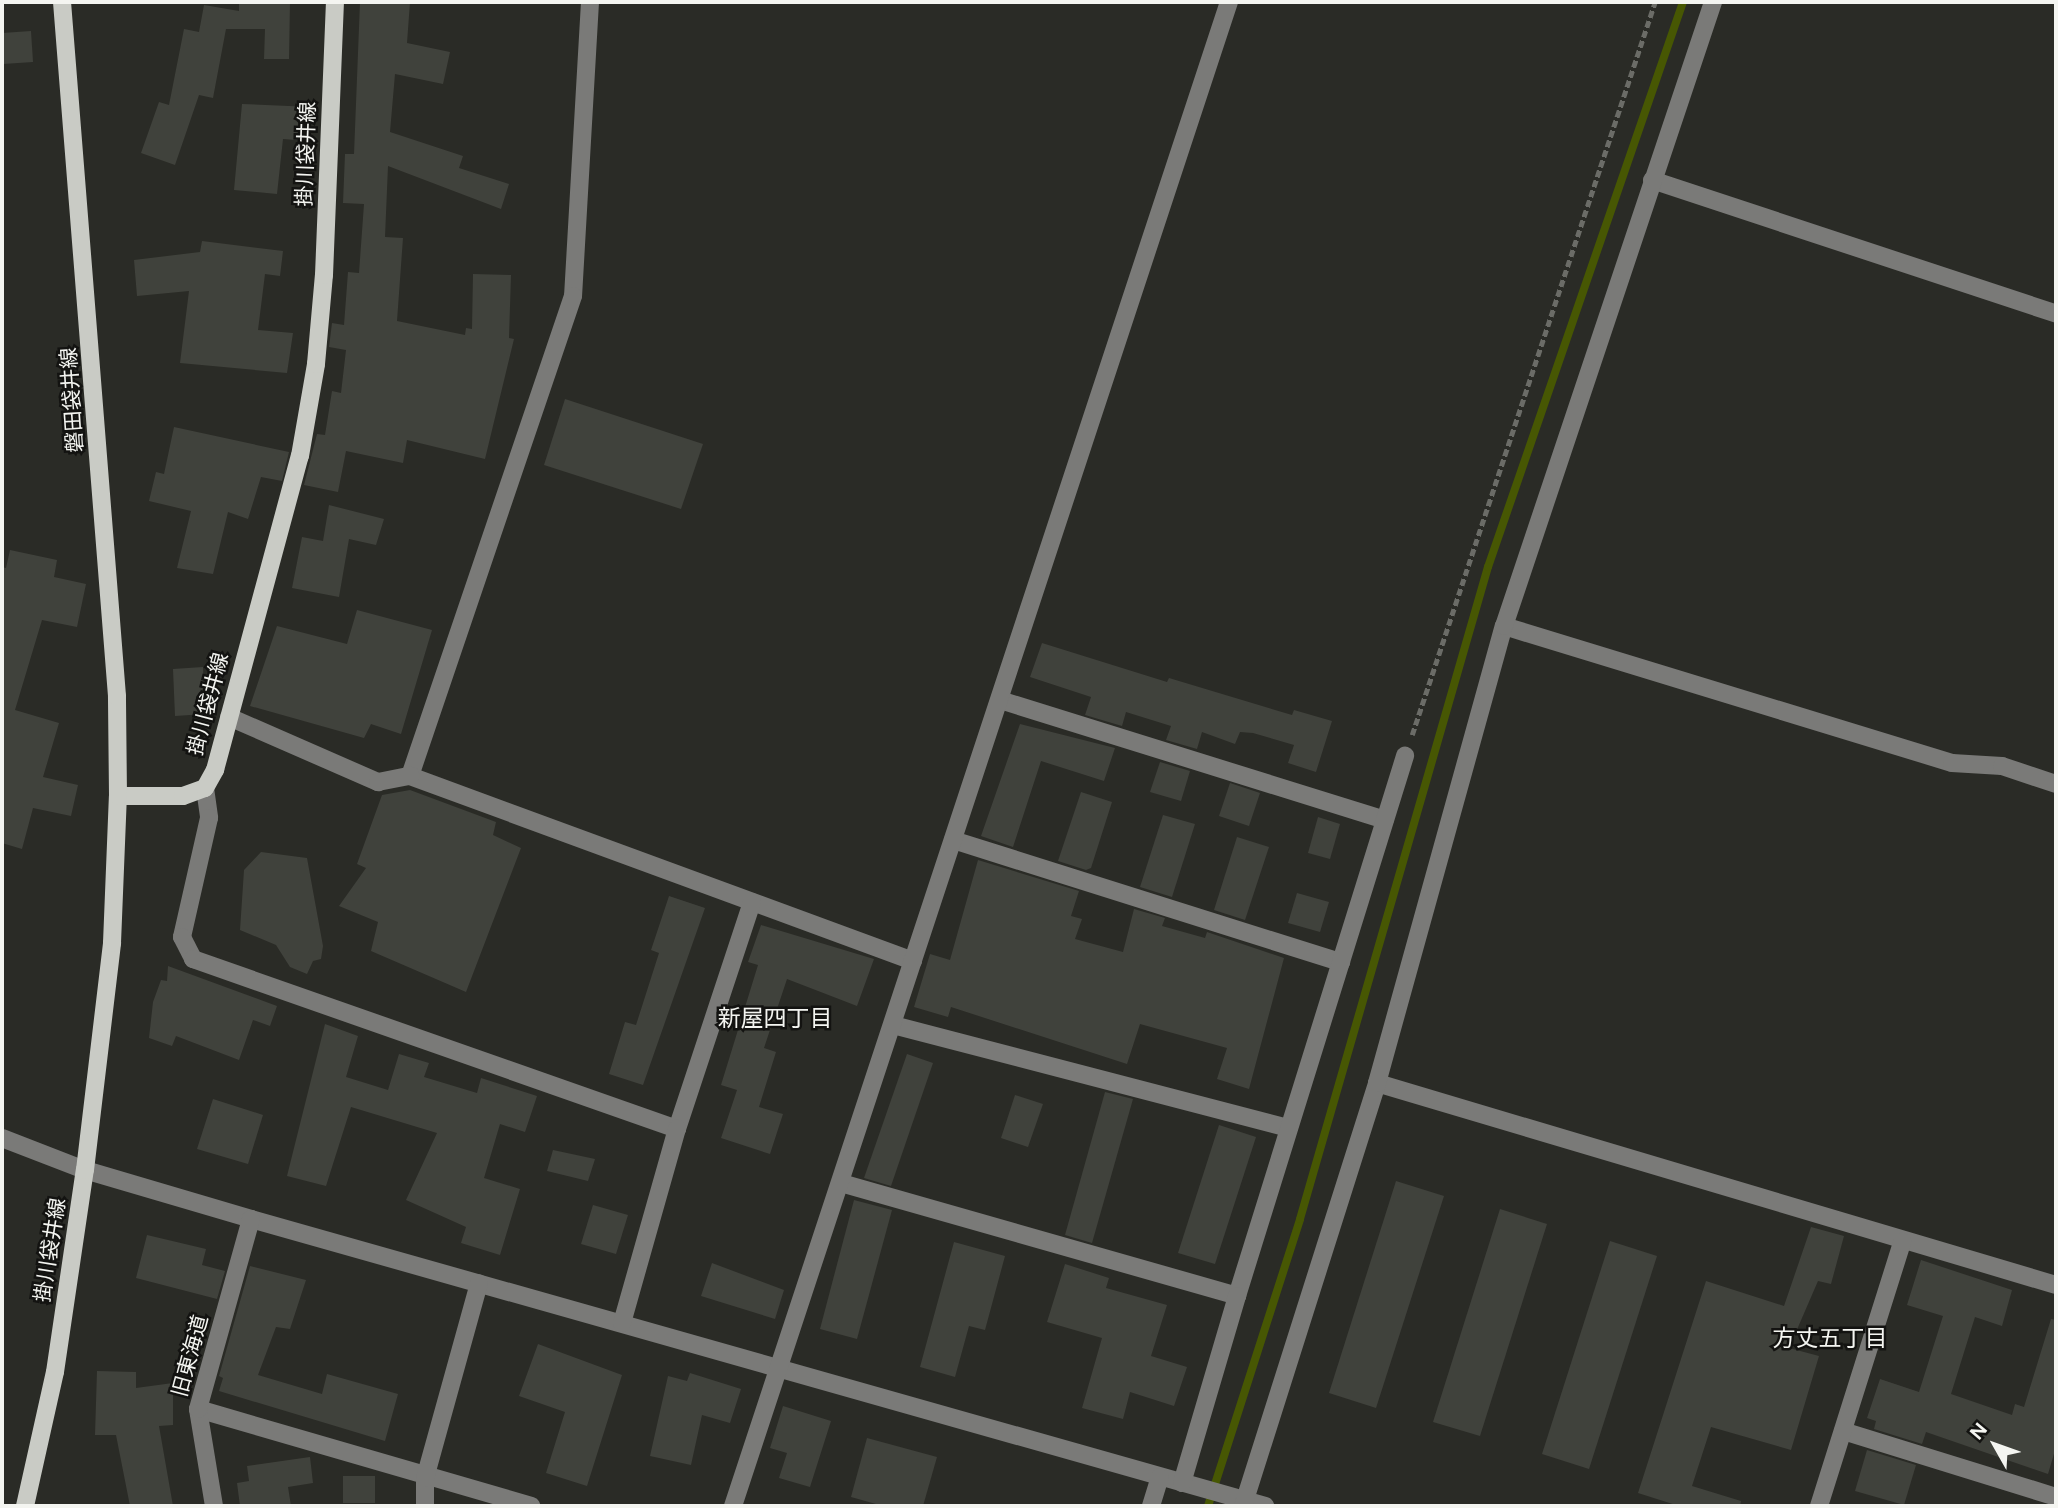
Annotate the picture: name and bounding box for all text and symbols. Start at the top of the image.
street label: 掛川袋井線 [292,101,320,207]
street label: 磐田袋井線 [56,347,88,453]
street label: 掛川袋井線 [182,650,234,758]
district label: 新屋四丁目 [718,1004,832,1032]
street label: 掛川袋井線 [29,1196,71,1304]
street label: 旧東海道 [167,1312,213,1400]
district label: 方丈五丁目 [1773,1324,1887,1352]
north arrow [1960,1410,2030,1480]
text: N [1965,1418,1992,1444]

